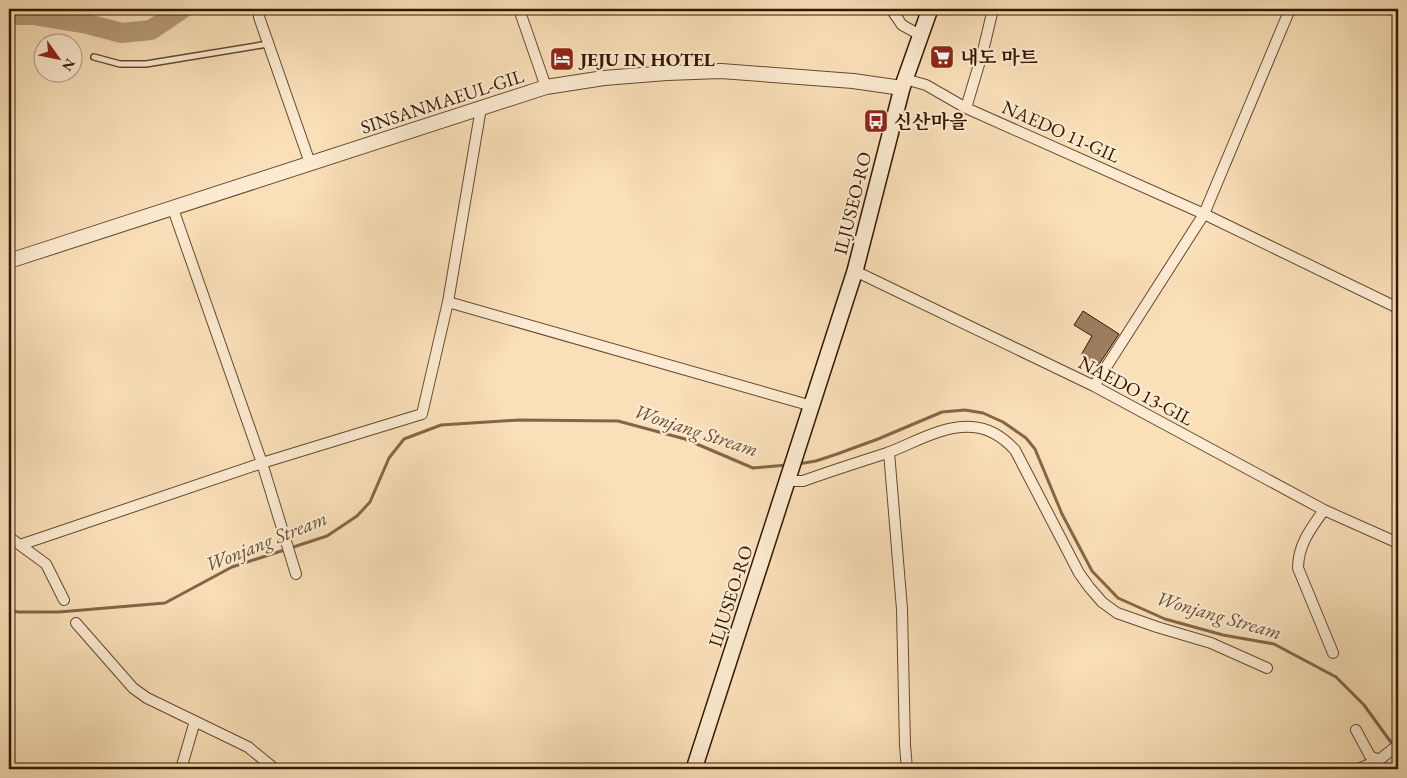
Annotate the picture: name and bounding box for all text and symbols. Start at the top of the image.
north arrow [32,32,82,82]
supermarket icon: 내도 마트 [929,44,955,70]
place label: 내도 마트 [960,45,1039,70]
hotel icon: JEJU IN HOTEL [549,46,575,72]
place label: JEJU IN HOTEL [578,47,716,72]
text: N [58,55,80,75]
street label: SINSANMAEUL-GIL [357,63,527,140]
street label: NAEDO 11-GIL [998,94,1124,169]
bus stop icon: 신산마을 [863,108,889,134]
place label: 신산마을 [894,109,968,134]
street label: ILJUSEO-RO [828,149,877,257]
street label: NAEDO 13-GIL [1074,350,1197,431]
water label: Wonjang Stream [631,398,761,462]
water label: Wonjang Stream [201,505,331,577]
street label: ILJUSEO-RO [702,542,759,650]
water label: Wonjang Stream [1153,585,1285,645]

